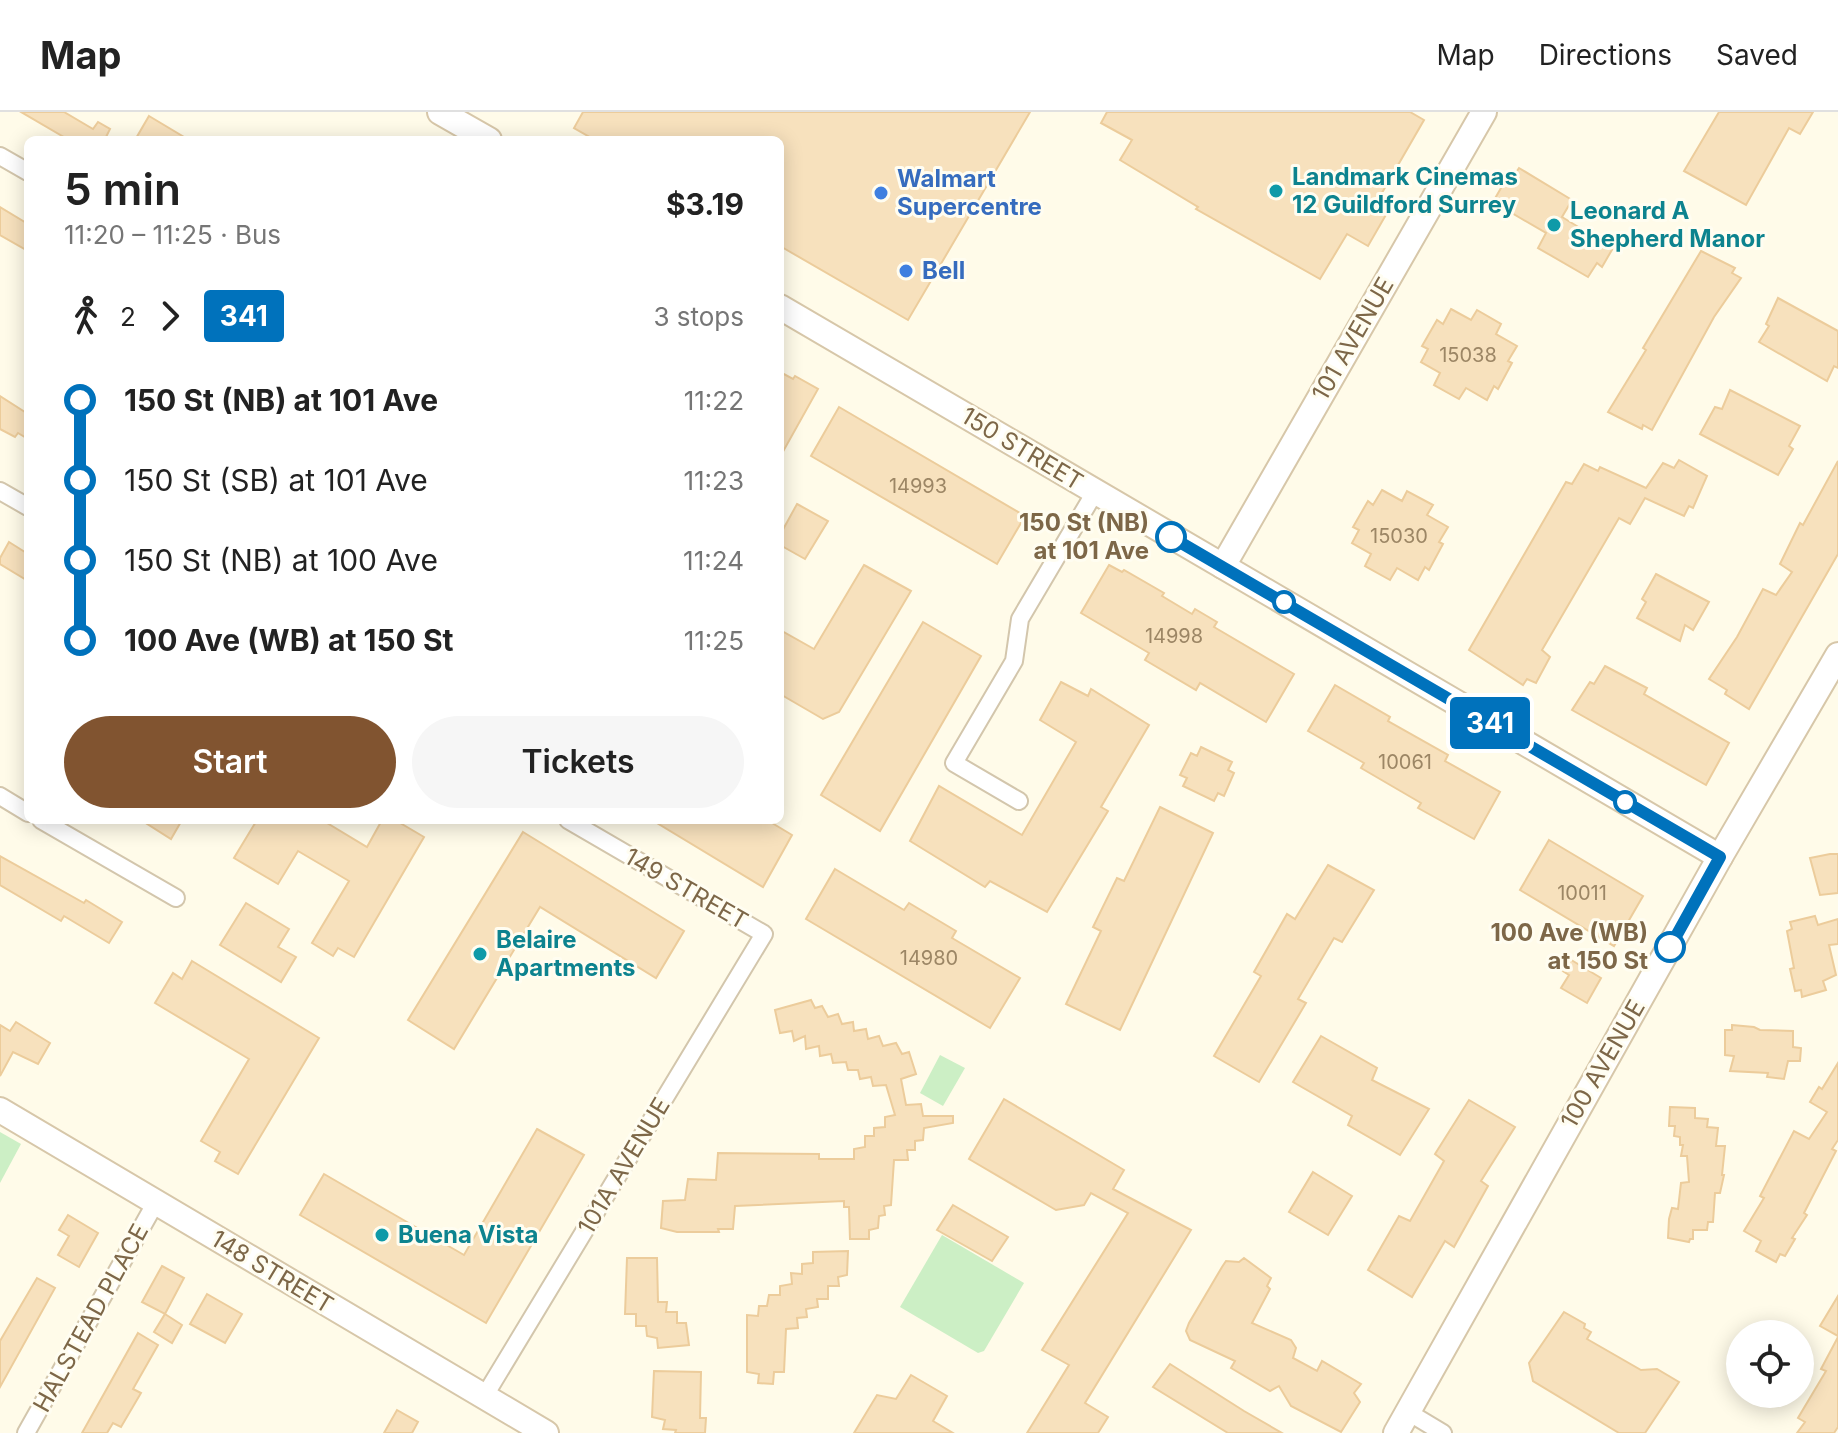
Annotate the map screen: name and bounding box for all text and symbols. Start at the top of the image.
text: Map [40,32,121,78]
text: Map [1436,38,1495,72]
text: Directions [1539,38,1672,72]
text: Saved [1716,38,1798,72]
text: 5 min [64,162,181,216]
place label: Landmark Cinemas 12 Guildford Surrey [1292,162,1518,219]
place label: Walmart Supercentre [897,164,1042,221]
marker: Landmark Cinemas 12 Guildford Surrey [1267,182,1285,200]
marker: Walmart Supercentre [872,184,890,202]
text: $3.19 [666,186,744,222]
place label: Leonard A Shepherd Manor [1570,196,1765,253]
marker: Leonard A Shepherd Manor [1545,216,1563,234]
text: 11:20 – 11:25 · Bus [64,219,281,250]
place label: Bell [922,256,965,285]
marker: Bell [897,262,915,280]
street label: 101 AVENUE [1306,272,1400,406]
icon: walk [64,294,108,338]
icon: forward [148,294,192,338]
text: 341 [220,299,268,333]
text: 2 [120,301,136,332]
text: 3 stops [653,301,744,332]
house number: 15038 [1439,343,1497,367]
text: 150 St (NB) at 101 Ave [124,382,438,418]
text: 11:22 [684,385,744,416]
street label: 150 STREET [956,401,1088,496]
text: 150 St (SB) at 101 Ave [124,462,428,498]
text: 11:23 [683,465,744,496]
house number: 14993 [889,474,947,498]
place label: 150 St (NB) at 101 Ave [1019,508,1149,565]
marker: 150 St (NB) at 101 Ave [1156,522,1186,552]
house number: 15030 [1370,524,1428,548]
text: 150 St (NB) at 100 Ave [124,542,438,578]
text: 11:24 [683,545,744,576]
unlabelled marker [1273,591,1295,613]
text: 100 Ave (WB) at 150 St [124,622,454,658]
house number: 14998 [1145,624,1203,648]
text: 11:25 [684,625,744,656]
line badge: 341 [1444,697,1536,749]
text: 341 [1466,706,1514,740]
button: Start [64,716,396,808]
button: Tickets [412,716,744,808]
house number: 10061 [1378,750,1432,774]
unlabelled marker [1614,791,1636,813]
street label: 149 STREET [619,842,753,936]
house number: 10011 [1557,881,1607,905]
place label: 100 Ave (WB) at 150 St [1491,918,1648,975]
place label: Belaire Apartments [496,925,635,982]
marker: 100 Ave (WB) at 150 St [1655,932,1685,962]
marker: Belaire Apartments [471,945,489,963]
house number: 14980 [900,946,958,970]
street label: 100 AVENUE [1554,995,1651,1133]
street label: 101A AVENUE [571,1092,676,1239]
street label: HALSTEAD PLACE [27,1219,154,1417]
place label: Buena Vista [398,1220,538,1249]
street label: 148 STREET [206,1224,339,1319]
marker: Buena Vista [373,1226,391,1244]
map controls [1726,1320,1814,1408]
button: locate [1726,1320,1814,1408]

